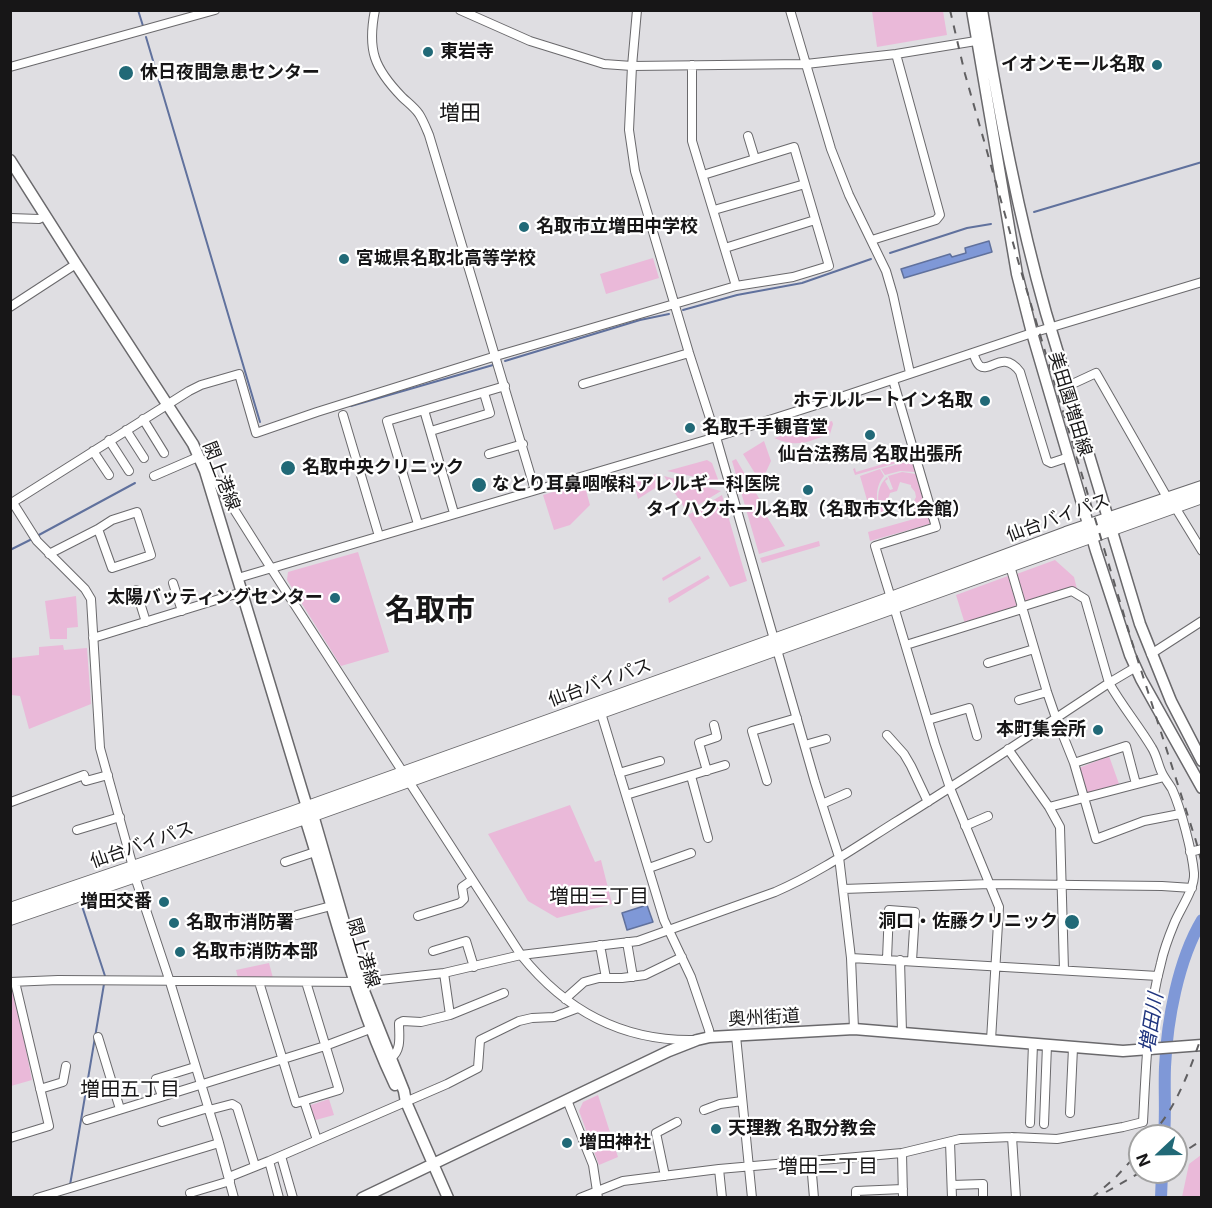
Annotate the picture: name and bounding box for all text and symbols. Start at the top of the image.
place label: 東岩寺 [440,41,494,63]
marker: 東岩寺 [421,45,435,59]
place label: イオンモール名取 [1001,54,1145,76]
marker: イオンモール名取 [1150,58,1164,72]
place label: 休日夜間急患センター [140,62,320,84]
marker: 休日夜間急患センター [117,64,135,82]
district label: 増田 [439,101,481,127]
place label: 名取市立増田中学校 [536,216,698,238]
marker: 名取市立増田中学校 [517,220,531,234]
place label: 宮城県名取北高等学校 [356,248,536,270]
marker: 宮城県名取北高等学校 [337,252,351,266]
street label: 美田園増田線 [1044,349,1096,459]
place label: ホテルルートイン名取 [793,390,973,412]
marker: ホテルルートイン名取 [978,394,992,408]
place label: 名取千手観音堂 [702,417,828,439]
marker: 名取千手観音堂 [683,421,697,435]
marker: 仙台法務局 名取出張所 [863,428,877,442]
street label: 閖上港線 [198,439,244,513]
place label: 仙台法務局 名取出張所 [778,444,962,466]
place label: 名取中央クリニック [302,457,464,479]
marker: 名取中央クリニック [279,459,297,477]
place label: なとり耳鼻咽喉科アレルギー科医院 [492,474,780,496]
marker: なとり耳鼻咽喉科アレルギー科医院 [470,476,488,494]
marker: タイハクホール名取（名取市文化会館） [801,483,815,497]
street label: 仙台バイパス [1004,489,1112,547]
place label: タイハクホール名取（名取市文化会館） [646,499,970,521]
place label: 太陽バッティングセンター [107,587,323,609]
marker: 太陽バッティングセンター [328,591,342,605]
district label: 名取市 [385,593,475,629]
street label: 仙台バイパス [546,654,654,712]
place label: 本町集会所 [996,719,1086,741]
marker: 本町集会所 [1091,723,1105,737]
street label: 仙台バイパス [87,817,197,873]
district label: 増田三丁目 [549,885,649,909]
place label: 増田交番 [80,891,152,913]
marker: 増田交番 [157,895,171,909]
place label: 洞口・佐藤クリニック [878,911,1058,933]
place label: 名取市消防署 [186,912,294,934]
marker: 洞口・佐藤クリニック [1063,913,1081,931]
street label: 閖上港線 [342,915,384,991]
marker: 名取市消防署 [167,916,181,930]
place label: 名取市消防本部 [192,941,318,963]
marker: 名取市消防本部 [173,945,187,959]
water label: 増田川 [1135,991,1169,1055]
street label: 奥州街道 [727,1005,801,1031]
district label: 増田五丁目 [80,1078,180,1102]
place label: 天理教 名取分教会 [728,1118,876,1140]
marker: 天理教 名取分教会 [709,1122,723,1136]
north arrow [1128,1124,1188,1184]
place label: 増田神社 [579,1132,651,1154]
marker: 増田神社 [560,1136,574,1150]
text: N [1132,1151,1155,1169]
district label: 増田二丁目 [778,1155,878,1179]

